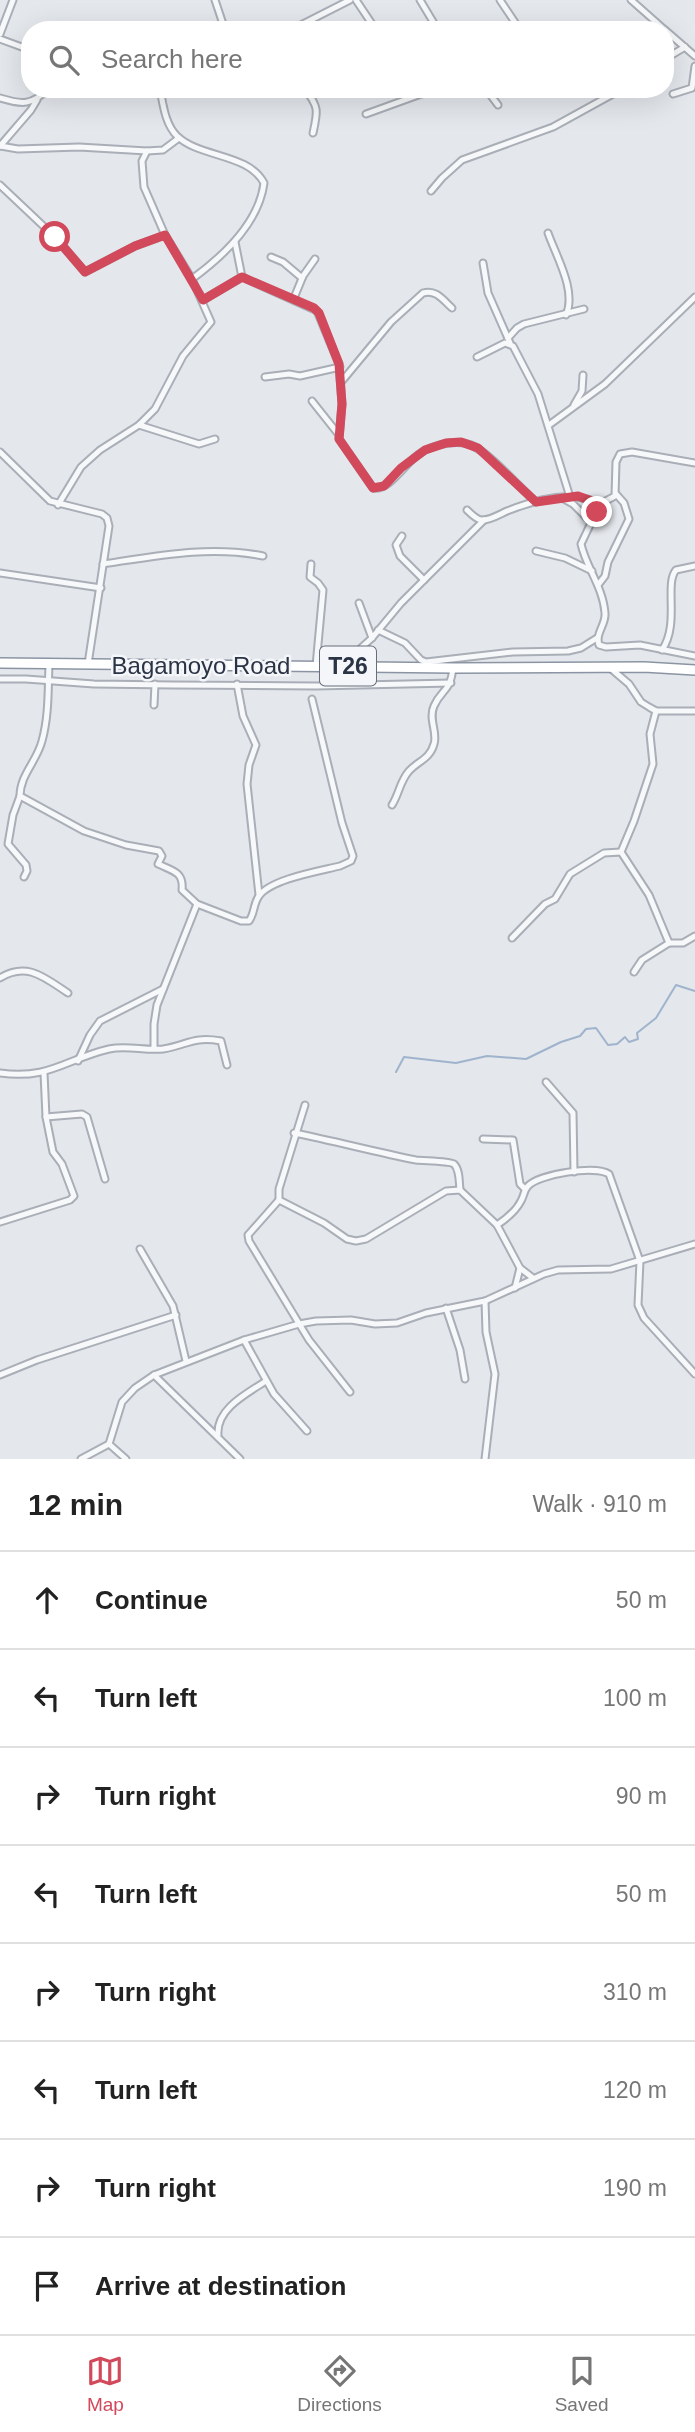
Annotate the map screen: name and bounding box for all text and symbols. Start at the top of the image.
search box [21,21,674,98]
icon: search [45,41,83,79]
text: Search here [101,44,243,74]
route start [39,221,70,252]
route end [581,496,612,527]
road number: T26 [320,646,376,686]
street label: Bagamoyo Road [112,652,290,679]
text: 12 min [28,1488,123,1521]
text: Walk · 910 m [532,1491,667,1517]
icon: ahead [28,1581,66,1619]
text: Continue [95,1585,208,1615]
text: 50 m [616,1587,667,1613]
icon: left [28,1679,66,1717]
text: Turn left [95,1683,197,1713]
text: 100 m [603,1685,667,1711]
icon: right [28,1777,66,1815]
text: Turn right [95,1781,216,1811]
text: 90 m [616,1783,667,1809]
icon: left [28,1875,66,1913]
text: Turn left [95,1879,197,1909]
text: 50 m [616,1881,667,1907]
icon: right [28,1973,66,2011]
text: Turn right [95,1977,216,2007]
text: 310 m [603,1979,667,2005]
icon: left [28,2071,66,2109]
text: Turn left [95,2075,197,2105]
text: 120 m [603,2077,667,2103]
icon: right [28,2169,66,2207]
text: Turn right [95,2173,216,2203]
text: 190 m [603,2175,667,2201]
icon: arrive [28,2267,66,2305]
text: Arrive at destination [95,2271,346,2301]
tab: Map [86,2352,124,2416]
tab: Directions [297,2352,382,2416]
tab: Saved [555,2352,609,2416]

